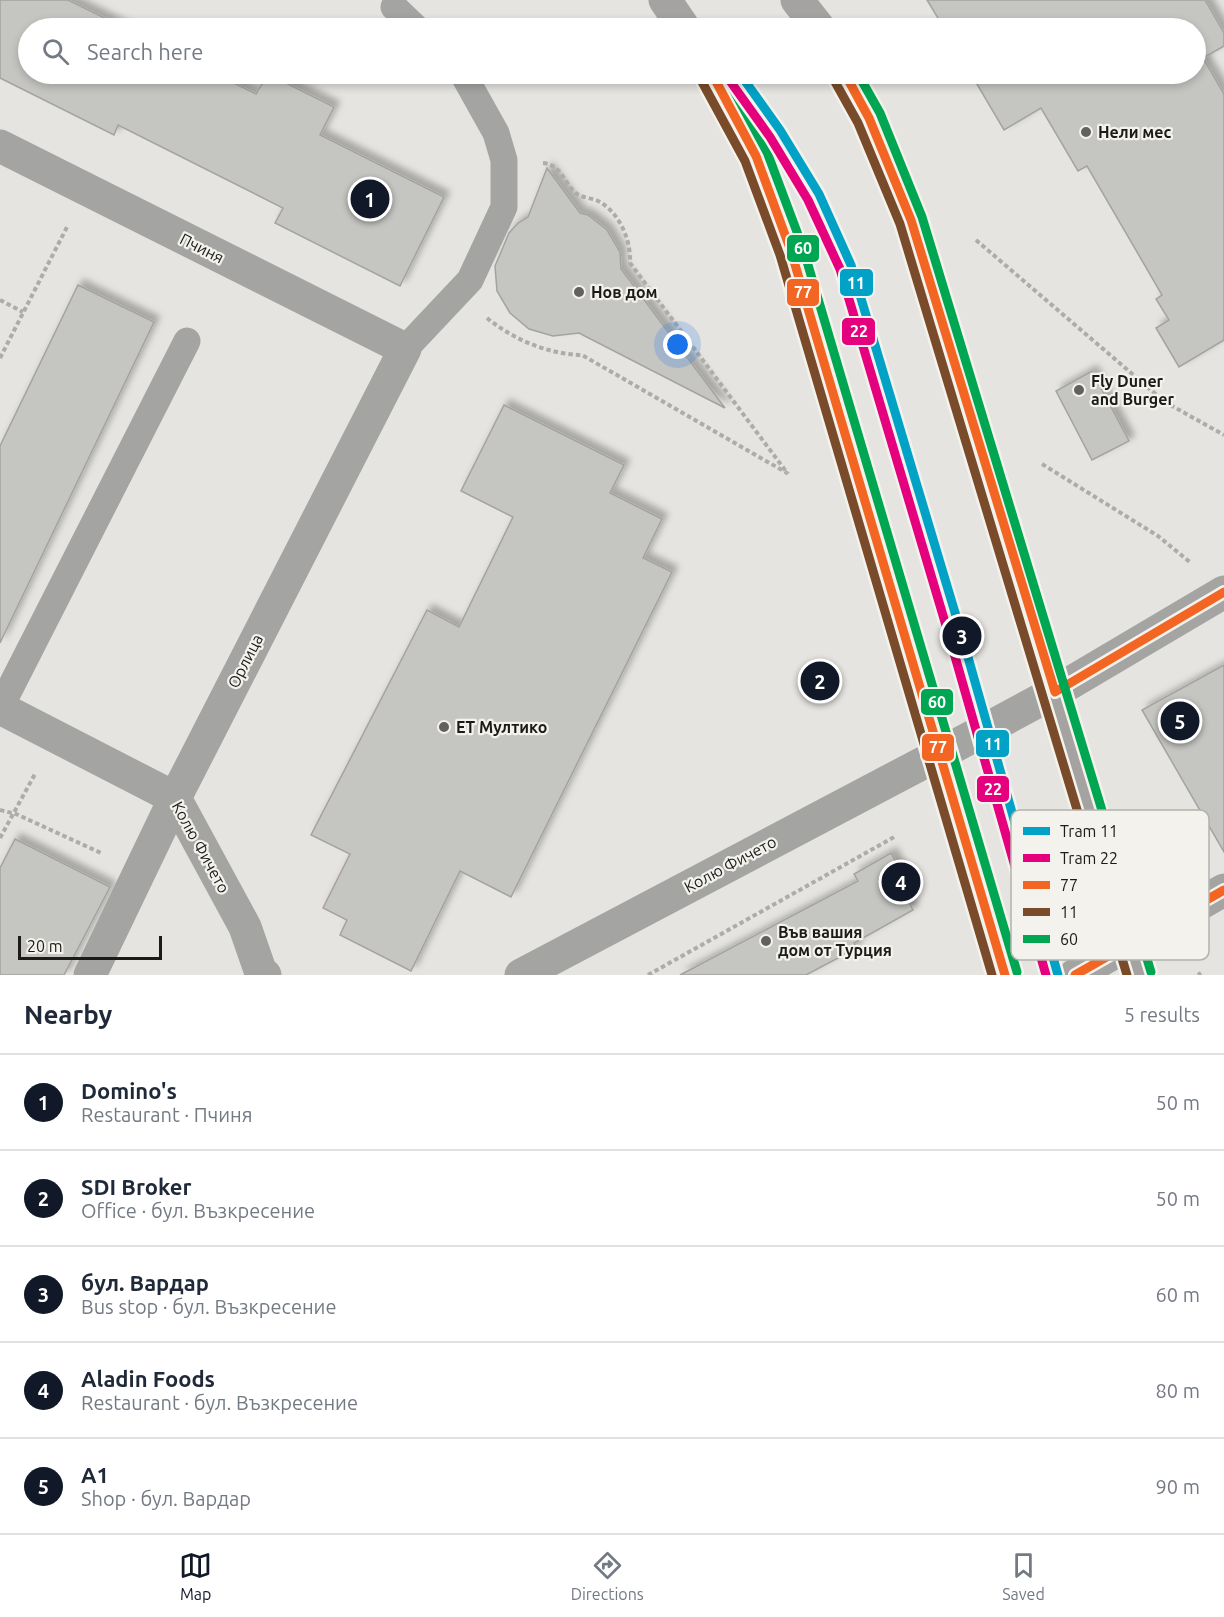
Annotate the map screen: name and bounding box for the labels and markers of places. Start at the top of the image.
place label: Нели мес [1098,123,1172,141]
marker: Нели мес [1079,125,1093,139]
pin: 1 [350,176,389,222]
place label: Нов дом [591,283,658,301]
marker: Нов дом [572,285,586,299]
place label: Fly Duner and Burger [1091,372,1174,408]
marker: Fly Duner and Burger [1072,383,1086,397]
pin: 3 [942,614,982,658]
pin: 2 [800,658,840,704]
pin: 5 [1160,698,1200,744]
place label: ЕТ Мултико [456,718,547,736]
marker: ЕТ Мултико [437,720,451,734]
pin: 4 [882,860,920,904]
place label: Във вашия дом от Турция [778,923,892,959]
marker: Във вашия дом от Турция [759,934,773,948]

